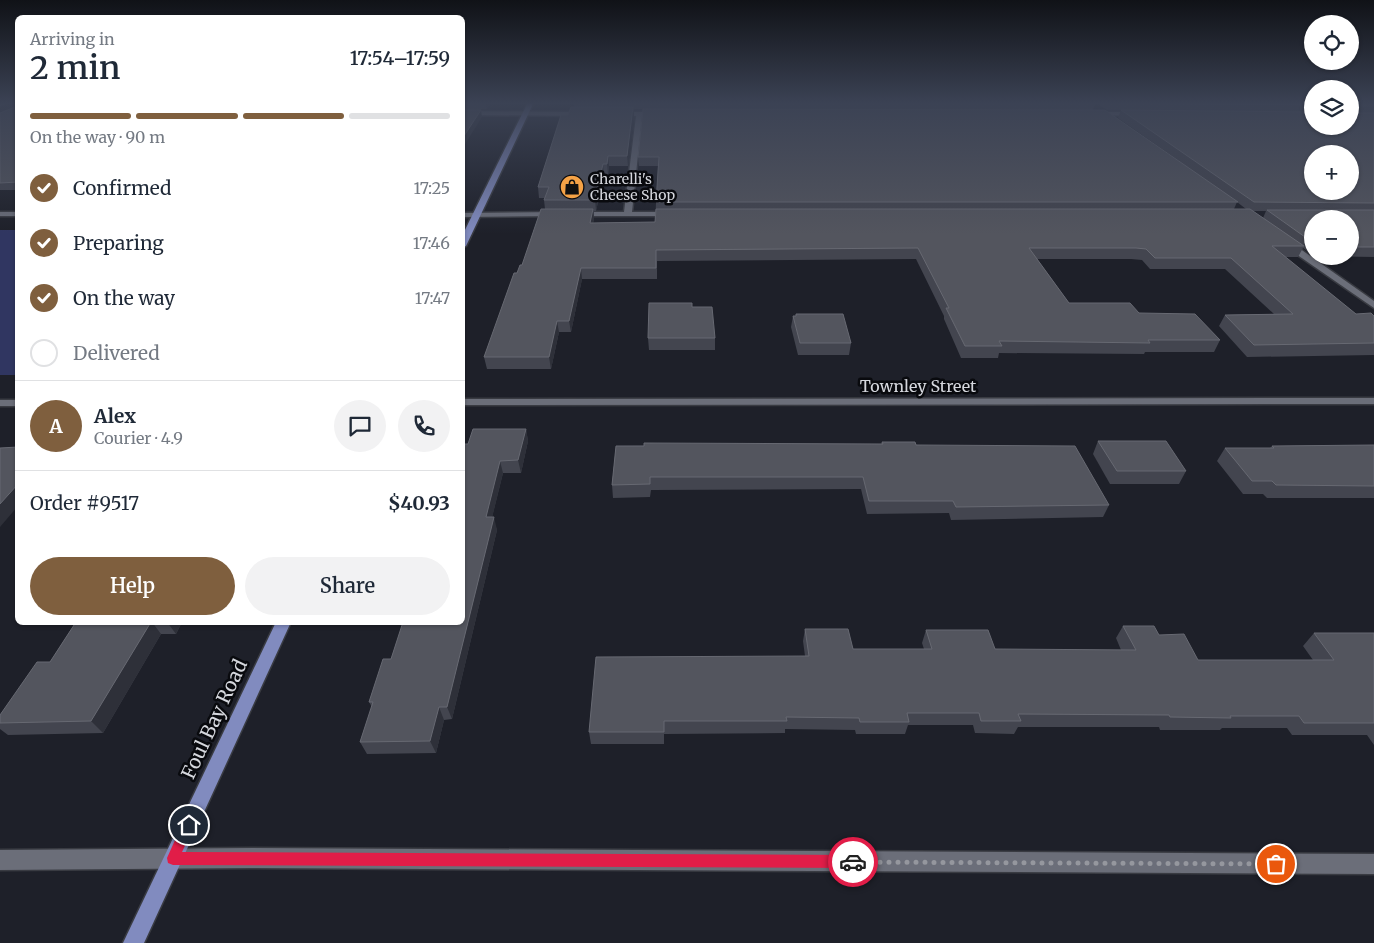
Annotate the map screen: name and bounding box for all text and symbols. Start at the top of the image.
map controls [1304,15,1359,265]
button: locate [1304,15,1359,70]
text: Arriving in [30,29,115,49]
text: 17:54–17:59 [350,46,450,70]
text: 2 min [30,48,120,88]
button: layers [1304,80,1359,135]
text: On the way · 90 m [30,127,165,147]
button: + [1304,145,1359,200]
place label: Charelli's Cheese Shop [590,170,676,204]
icon: check [30,174,58,202]
shop icon: Charelli's Cheese Shop [559,174,585,200]
text: Confirmed [73,176,171,200]
text: 17:25 [413,178,450,198]
button: − [1304,210,1359,265]
icon: check [30,229,58,257]
text: Preparing [73,231,164,255]
text: 17:46 [413,233,450,253]
icon: check [30,284,58,312]
text: On the way [73,286,175,310]
text: 17:47 [415,288,450,308]
text: Delivered [73,341,160,365]
street label: Townley Street [860,376,977,396]
button: chat [334,400,386,452]
button: phone [398,400,450,452]
text: Alex [94,404,136,428]
text: A [49,414,63,438]
text: Courier · 4.9 [94,428,183,448]
text: Order #9517 [30,491,139,515]
text: $40.93 [388,491,450,515]
button: Help [30,557,235,615]
button: Share [245,557,450,615]
street label: Foul Bay Road [176,655,252,783]
pin [168,804,210,846]
icon: home [175,811,203,839]
courier [828,837,878,887]
pin [1255,843,1297,885]
icon: car [839,848,867,876]
icon: bag [1262,850,1290,878]

